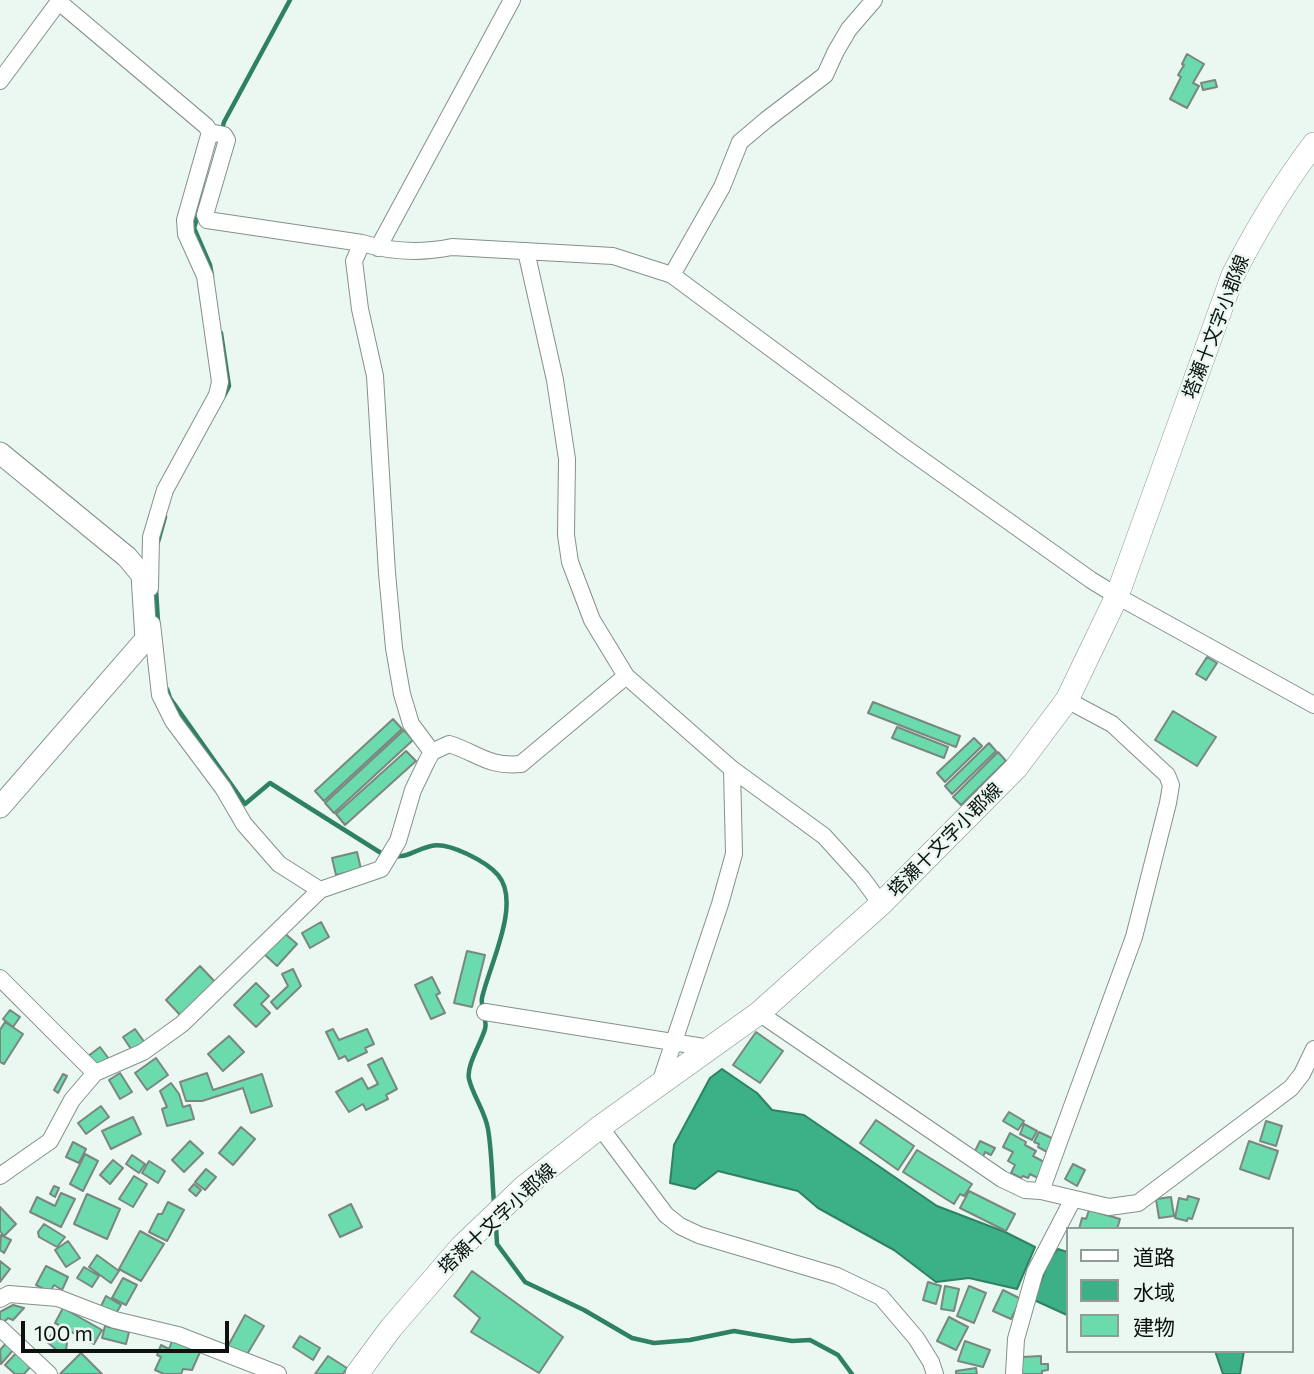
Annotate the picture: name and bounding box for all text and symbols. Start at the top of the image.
street label: 塔瀬十文字小郡線 [1178,252,1254,402]
street label: 塔瀬十文字小郡線 [883,778,1007,902]
street label: 塔瀬十文字小郡線 [434,1159,560,1279]
legend [1066,1227,1293,1353]
text: 道路 [1133,1244,1175,1269]
text: 水域 [1133,1279,1175,1304]
scale bar [24,1308,233,1352]
text: 建物 [1133,1314,1175,1339]
text: 100 m [34,1320,93,1345]

